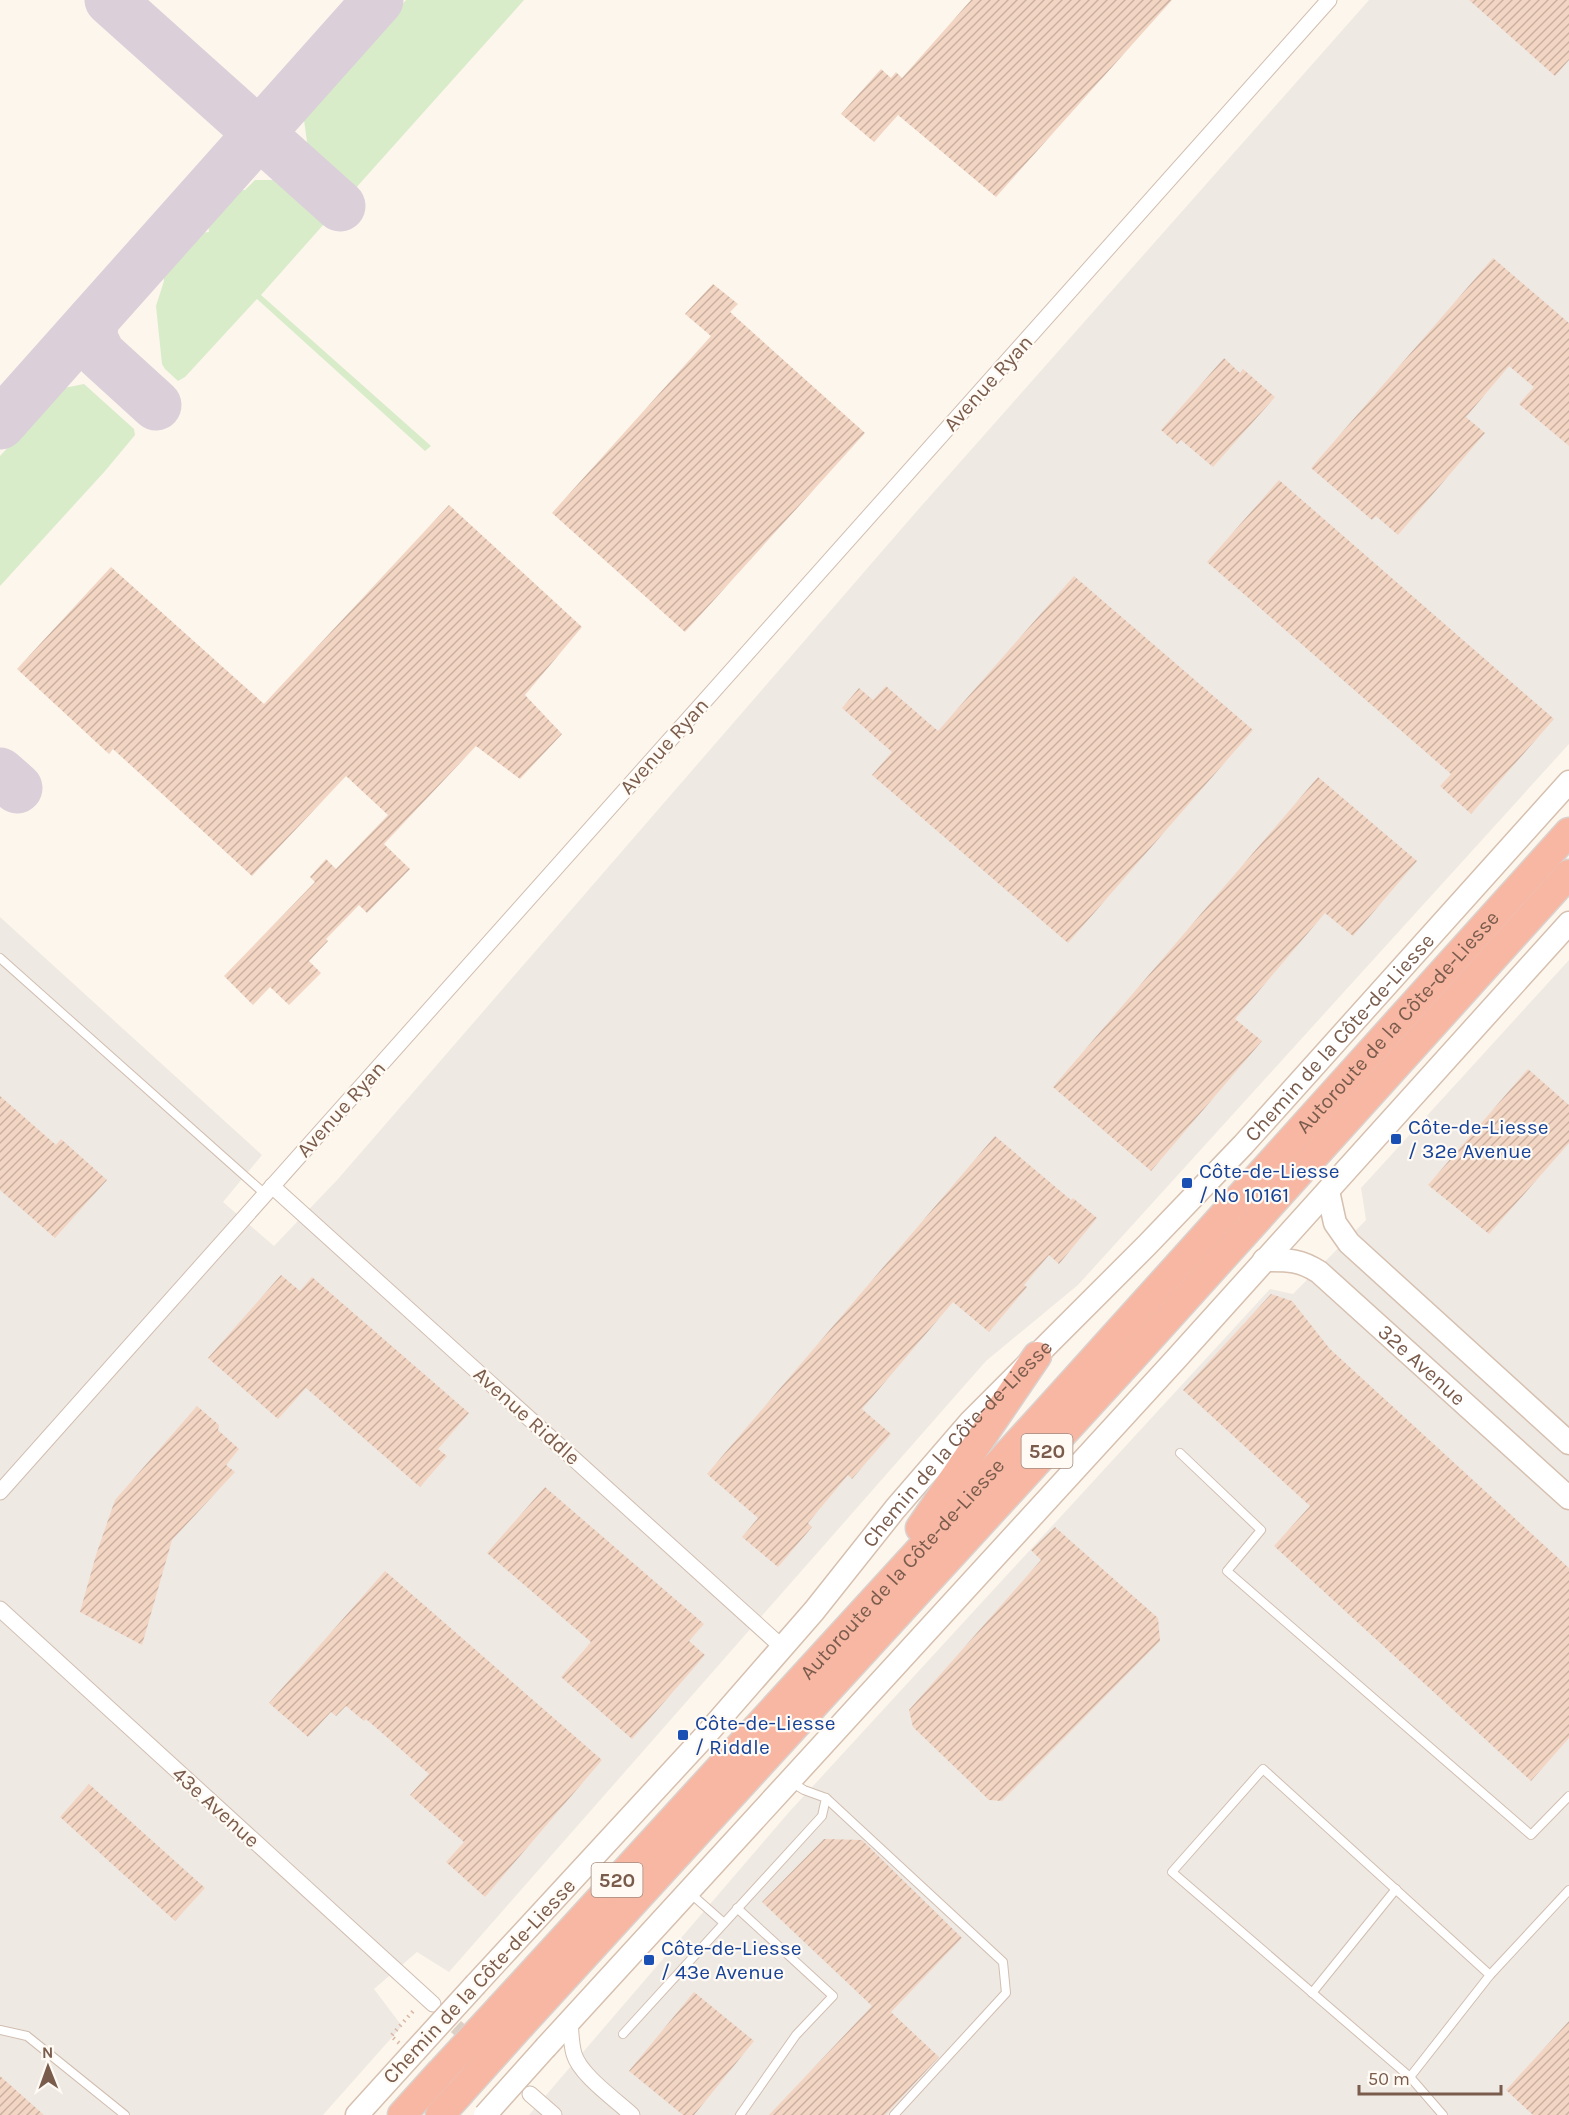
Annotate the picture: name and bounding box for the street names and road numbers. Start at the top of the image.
street label: Avenue Ryan [939,330,1037,436]
street label: Avenue Ryan [615,693,713,799]
street label: Autoroute de la Côte-de-Liesse [1291,906,1504,1138]
street label: Chemin de la Côte-de-Liesse [1240,928,1439,1146]
street label: Avenue Ryan [292,1056,390,1162]
street label: 32e Avenue [1373,1319,1470,1411]
street label: Chemin de la Côte-de-Liesse [857,1335,1057,1552]
street label: Avenue Riddle [469,1362,585,1470]
road number: 520 [1022,1434,1072,1468]
street label: Autoroute de la Côte-de-Liesse [795,1454,1009,1684]
street label: 43e Avenue [167,1762,265,1852]
road number: 520 [592,1863,642,1897]
street label: Chemin de la Côte-de-Liesse [378,1874,580,2088]

